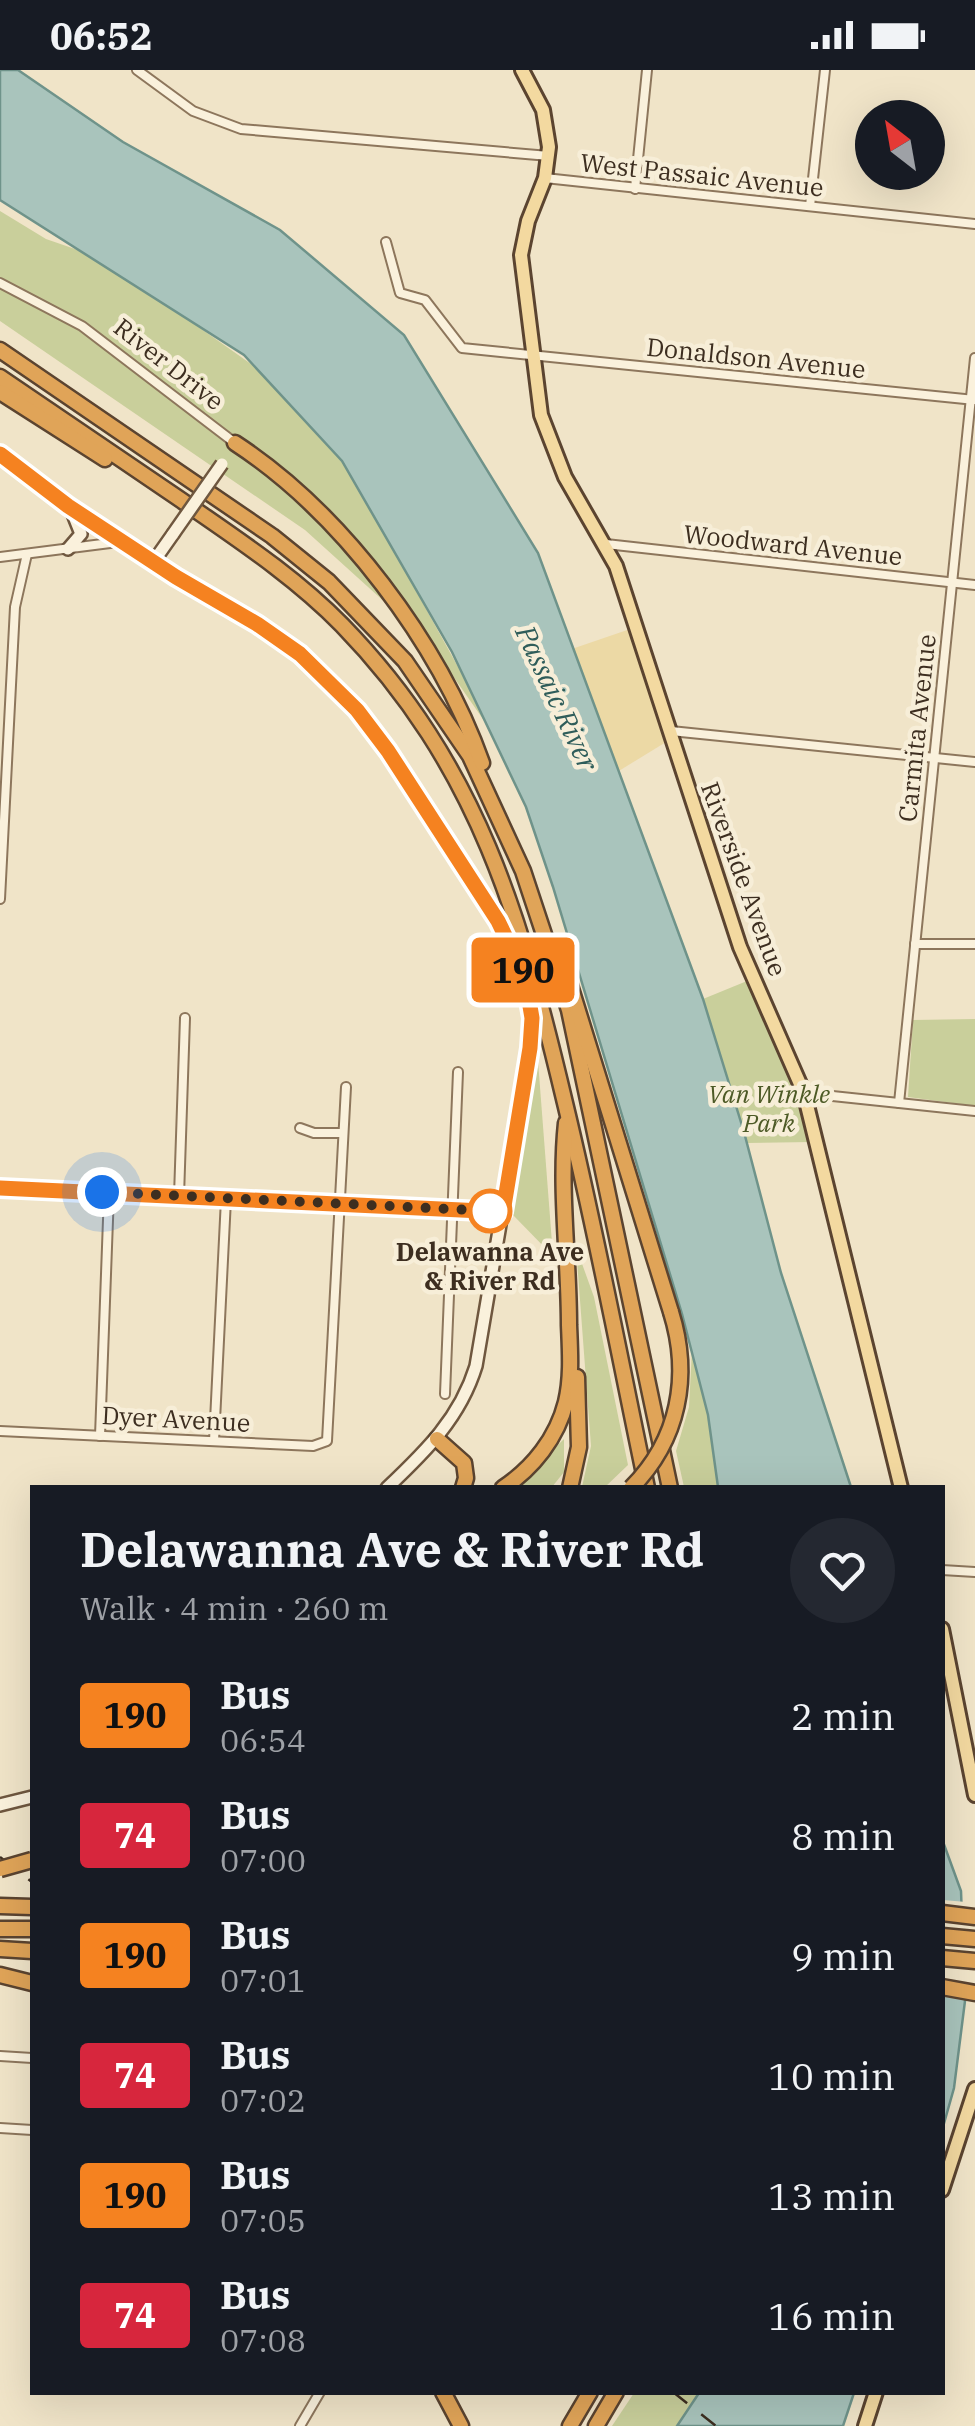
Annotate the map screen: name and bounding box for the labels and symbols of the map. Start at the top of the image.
north arrow [855,100,945,190]
street label: West Passaic Avenue [579,145,825,204]
street label: River Drive [107,310,231,417]
street label: Donaldson Avenue [645,330,867,385]
street label: Woodward Avenue [682,517,904,572]
water label: Passaic River [507,618,608,777]
street label: Carmita Avenue [890,632,943,823]
street label: Riverside Avenue [694,777,795,981]
line badge: 190 [466,938,580,1002]
park label: Van Winkle Park [708,1077,830,1139]
your location [77,1167,127,1217]
marker: Delawanna Ave & River Rd [469,1190,511,1232]
place label: Delawanna Ave & River Rd [396,1235,584,1297]
street label: Dyer Avenue [101,1398,251,1439]

